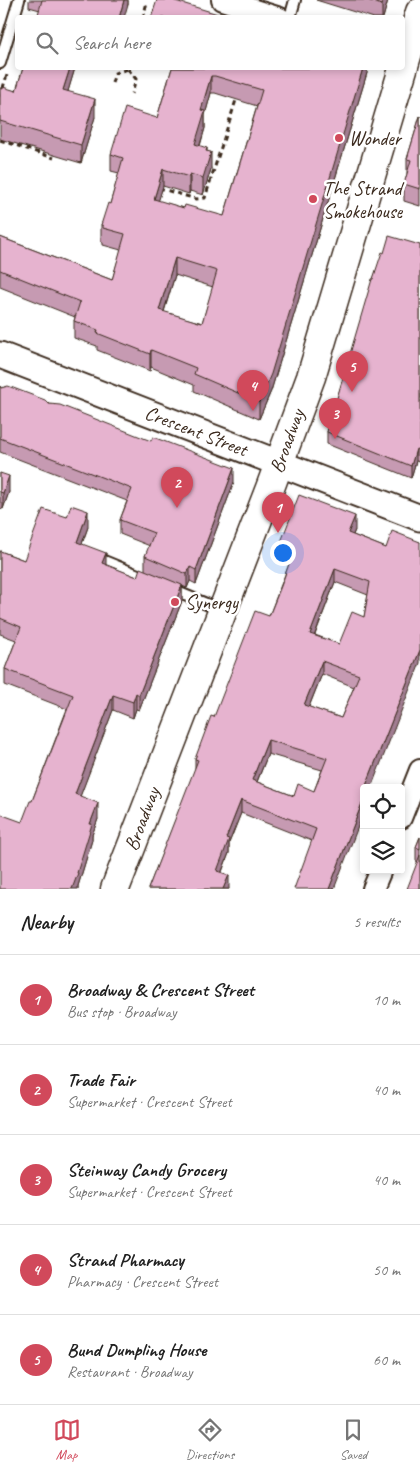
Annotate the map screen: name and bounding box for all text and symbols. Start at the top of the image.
search box [15,15,405,70]
icon: search [33,29,61,57]
text: Search here [73,31,150,55]
place label: Wonder [349,126,403,151]
marker: Wonder [333,132,345,144]
place label: The Strand Smokehouse [323,176,405,224]
marker: The Strand Smokehouse [307,193,319,205]
pin: 5 [336,351,368,392]
pin: 4 [237,370,269,411]
pin: 3 [319,398,351,439]
street label: Crescent Street [141,400,253,463]
street label: Broadway [264,404,311,476]
pin: 2 [161,467,193,508]
pin: 1 [262,492,294,533]
your location [270,540,296,566]
place label: Synergy [185,590,239,615]
marker: Synergy [169,596,181,608]
street label: Broadway [119,782,166,854]
map controls [360,784,405,874]
button: locate [360,784,405,829]
button: layers [360,829,405,874]
text: Nearby [20,909,73,935]
text: 5 results [353,912,400,932]
text: Broadway & Crescent Street [67,978,254,1002]
text: 1 [32,990,40,1010]
text: 10 m [373,990,400,1010]
text: Bus stop · Broadway [67,1002,176,1022]
text: Trade Fair [67,1068,135,1092]
text: 2 [32,1080,40,1100]
text: 40 m [373,1080,400,1100]
text: Supermarket · Crescent Street [67,1092,232,1112]
text: Steinway Candy Grocery [67,1158,226,1182]
text: 3 [32,1170,40,1190]
text: 40 m [373,1170,400,1190]
text: Supermarket · Crescent Street [67,1182,232,1202]
text: Strand Pharmacy [67,1248,184,1272]
text: 4 [32,1260,40,1280]
text: 50 m [373,1260,400,1280]
text: Pharmacy · Crescent Street [67,1272,218,1292]
text: Bund Dumpling House [67,1338,206,1362]
text: 5 [33,1350,39,1370]
text: 60 m [373,1350,400,1370]
text: Restaurant · Broadway [67,1362,192,1382]
tab: Map [53,1416,81,1463]
tab: Directions [186,1416,234,1463]
tab: Saved [339,1416,367,1463]

